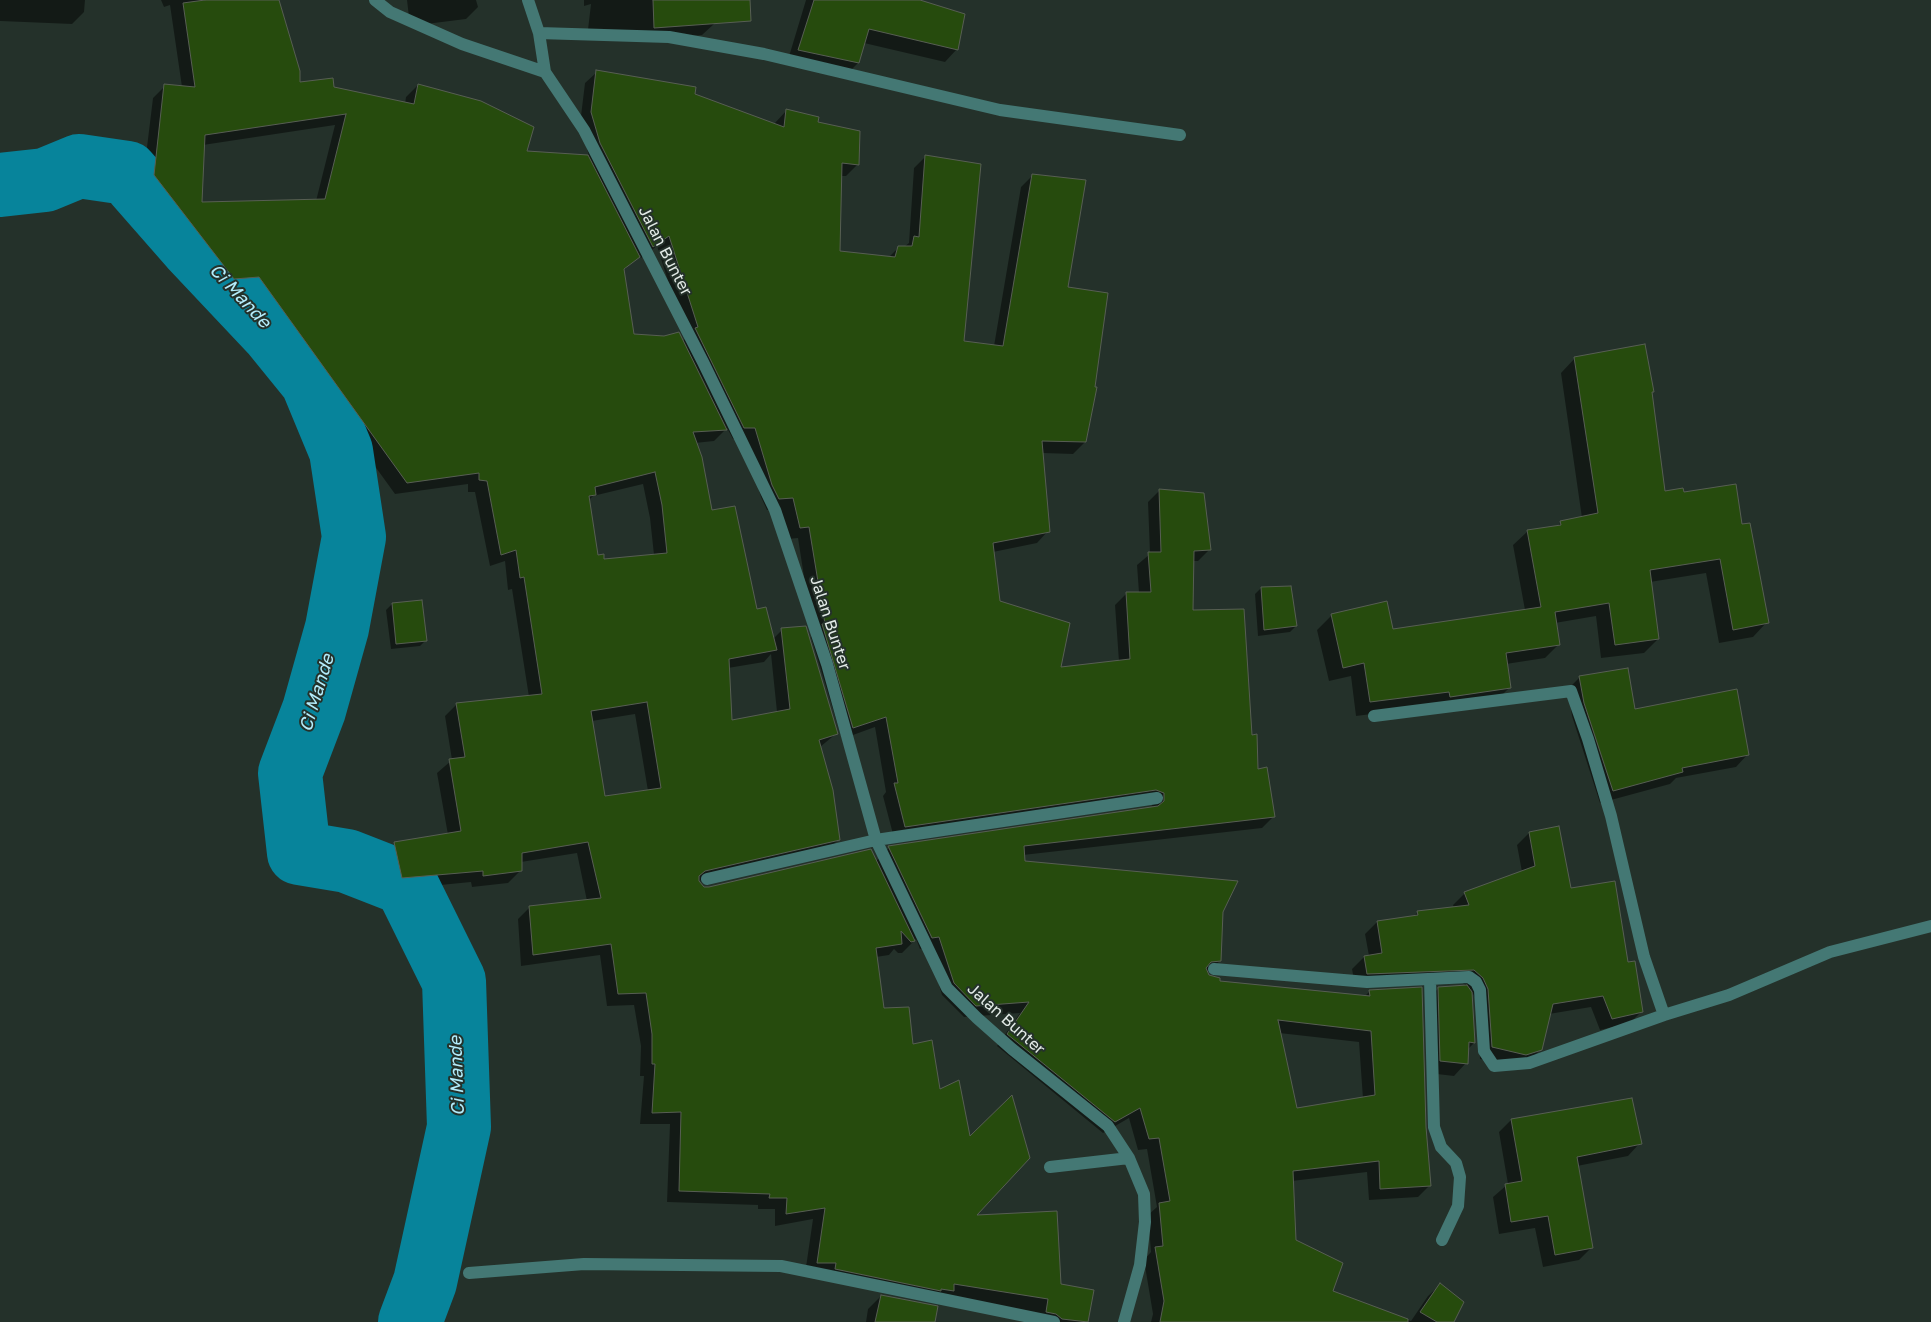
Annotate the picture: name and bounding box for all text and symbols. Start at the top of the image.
street label: Jalan Bunter [634,203,696,299]
water label: Ci Mande [205,259,275,333]
street label: Jalan Bunter [806,573,854,673]
water label: Ci Mande [295,652,339,734]
street label: Jalan Bunter [963,979,1049,1059]
water label: Ci Mande [445,1036,469,1116]

